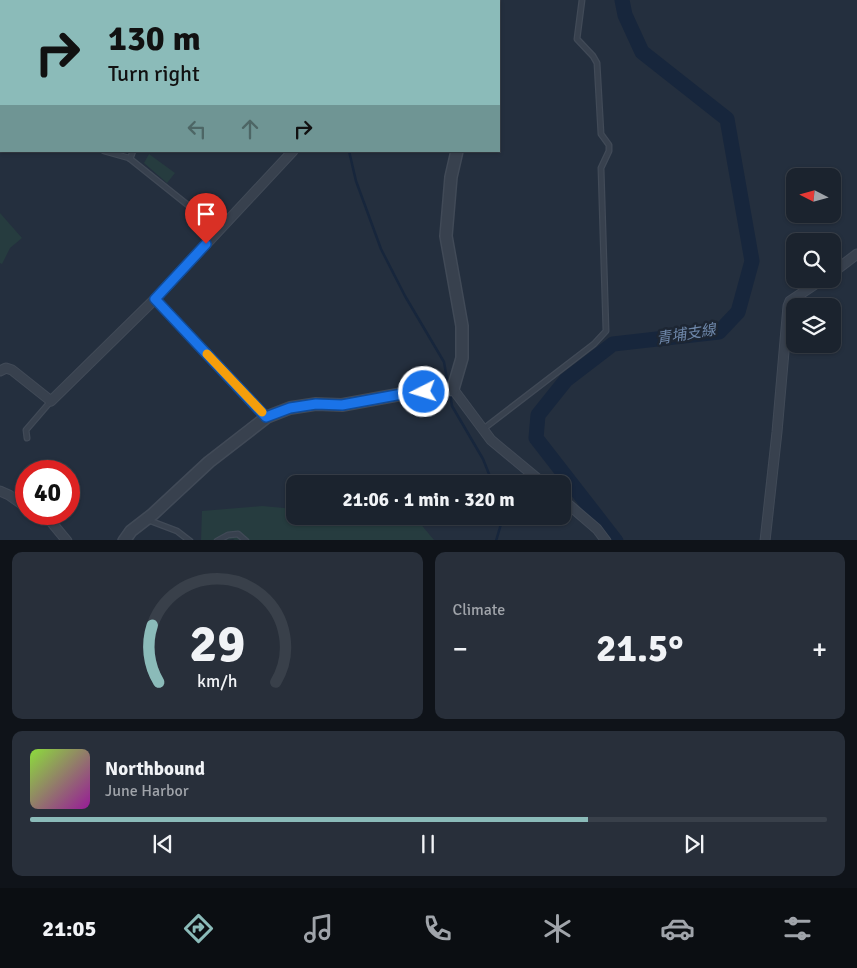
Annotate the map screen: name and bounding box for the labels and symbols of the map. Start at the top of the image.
north arrow [786,168,841,222]
pin [185,193,227,244]
water label: 青埔支線 [655,320,719,348]
position arrow [397,365,449,417]
speed limit sign: 40 [15,460,80,525]

